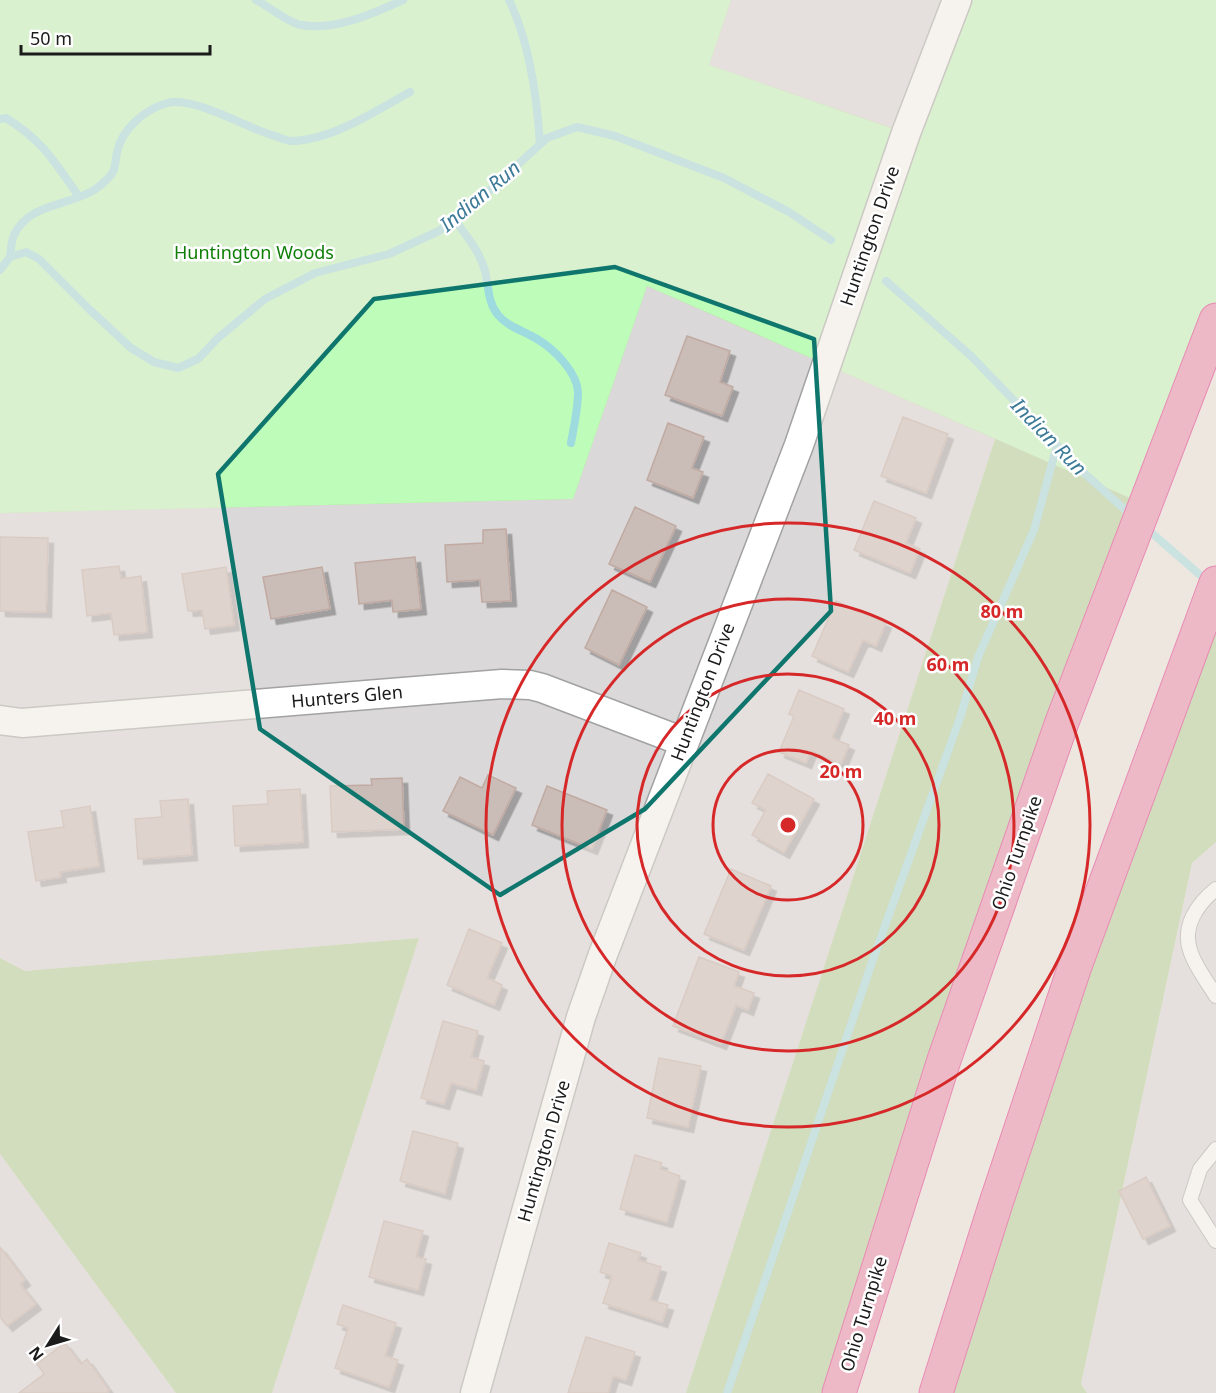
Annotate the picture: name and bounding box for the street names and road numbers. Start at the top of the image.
street label: Huntington Drive [834,162,904,309]
street label: Huntington Drive [665,619,740,764]
street label: Hunters Glen [290,679,404,713]
street label: Ohio Turnpike [985,792,1047,913]
street label: Huntington Drive [511,1077,575,1225]
street label: Ohio Turnpike [834,1253,892,1374]

